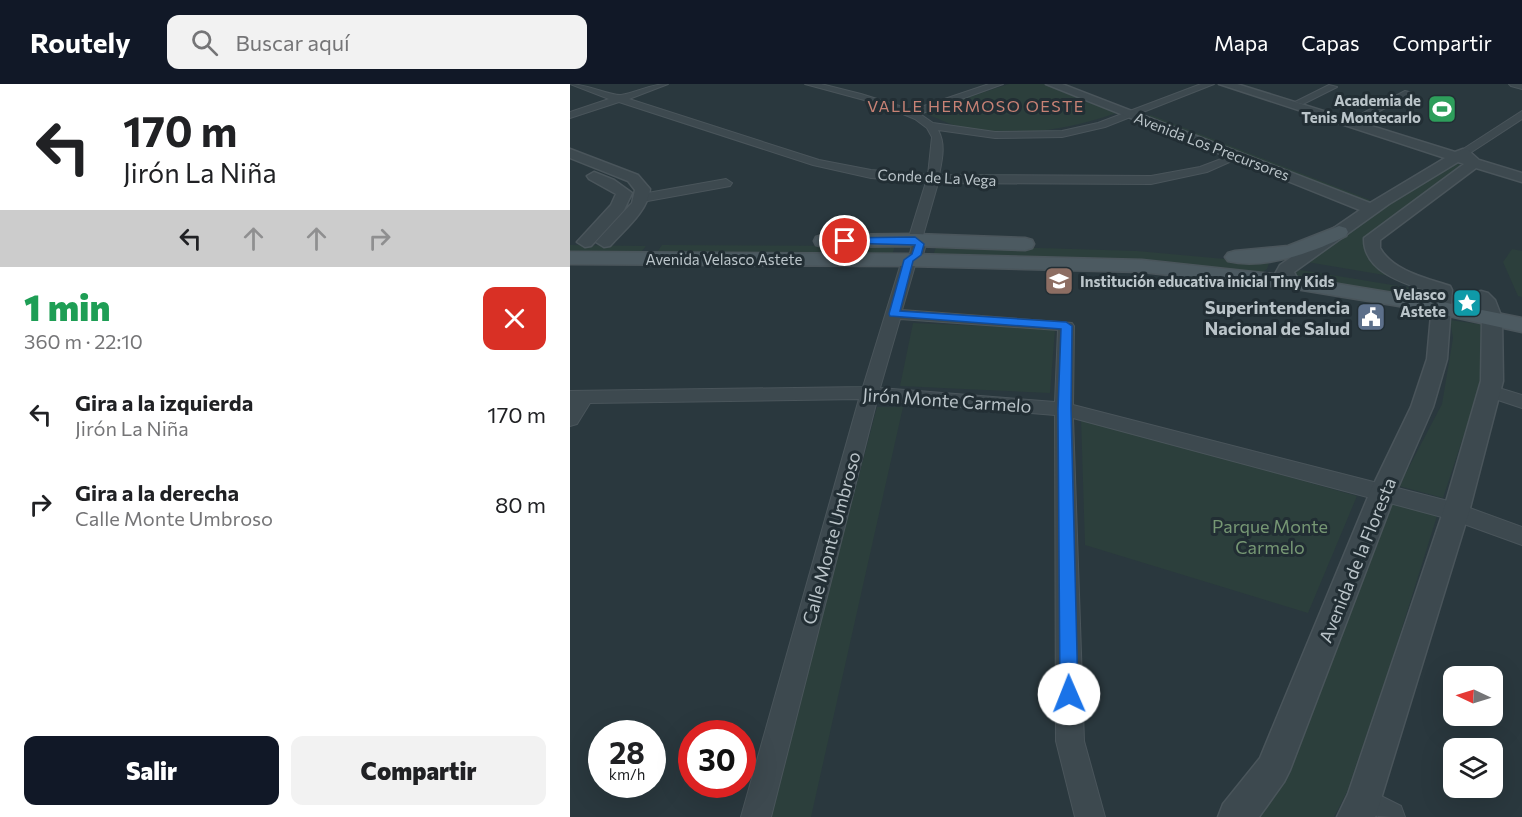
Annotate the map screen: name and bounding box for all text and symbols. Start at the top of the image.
search box [167,15,587,69]
text: Routely [30,25,131,59]
icon: search [188,26,221,59]
text: Buscar aquí [236,29,350,56]
text: Mapa [1214,30,1268,55]
text: Capas [1301,30,1360,55]
text: Compartir [1393,30,1492,55]
place label: Academia de Tenis Montecarlo [1301,91,1421,126]
sports icon: Academia de Tenis Montecarlo [1426,93,1458,125]
district label: VALLE HERMOSO OESTE [867,96,1085,115]
text: 170 m [123,104,237,156]
icon: left [24,108,102,186]
street label: Avenida Los Precursores [1132,108,1292,184]
text: Jirón La Niña [123,156,277,189]
street label: Conde de La Vega [877,165,997,189]
pin [819,215,870,266]
icon: left [174,222,207,255]
icon: ahead [237,222,270,255]
icon: ahead [300,222,333,255]
icon: right [363,222,396,255]
icon: arrive [828,224,861,257]
street label: Avenida Velasco Astete [646,250,802,268]
school or university icon: Institución educativa inicial Tiny Kids [1043,265,1075,297]
place label: Institución educativa inicial Tiny Kids [1080,272,1335,290]
text: 1 min [24,284,110,328]
place label: Velasco Astete [1393,285,1446,320]
button: close [483,287,546,350]
place icon: Velasco Astete [1451,287,1483,319]
place label: Superintendencia Nacional de Salud [1205,296,1350,339]
public building icon: Superintendencia Nacional de Salud [1355,301,1387,333]
text: 360 m · 22:10 [24,329,143,353]
street label: Jirón Monte Carmelo [862,383,1032,417]
text: Gira a la izquierda [75,389,253,416]
icon: left [24,398,57,431]
text: 170 m [487,401,546,428]
text: Jirón La Niña [75,416,189,440]
street label: Calle Monte Umbroso [797,449,865,627]
street label: Avenida de la Floresta [1314,474,1400,646]
text: Gira a la derecha [75,479,239,506]
icon: right [24,488,57,521]
text: 80 m [495,491,546,518]
text: Calle Monte Umbroso [75,506,273,530]
park label: Parque Monte Carmelo [1212,515,1328,558]
position arrow [1037,662,1101,726]
north arrow [1443,666,1503,726]
map controls [1443,666,1503,798]
speed limit sign: 30 [678,720,756,798]
text: 28 [609,733,645,770]
button: Salir [24,736,279,805]
button: Compartir [291,736,546,805]
button: layers [1443,738,1503,798]
text: km/h [609,765,645,783]

